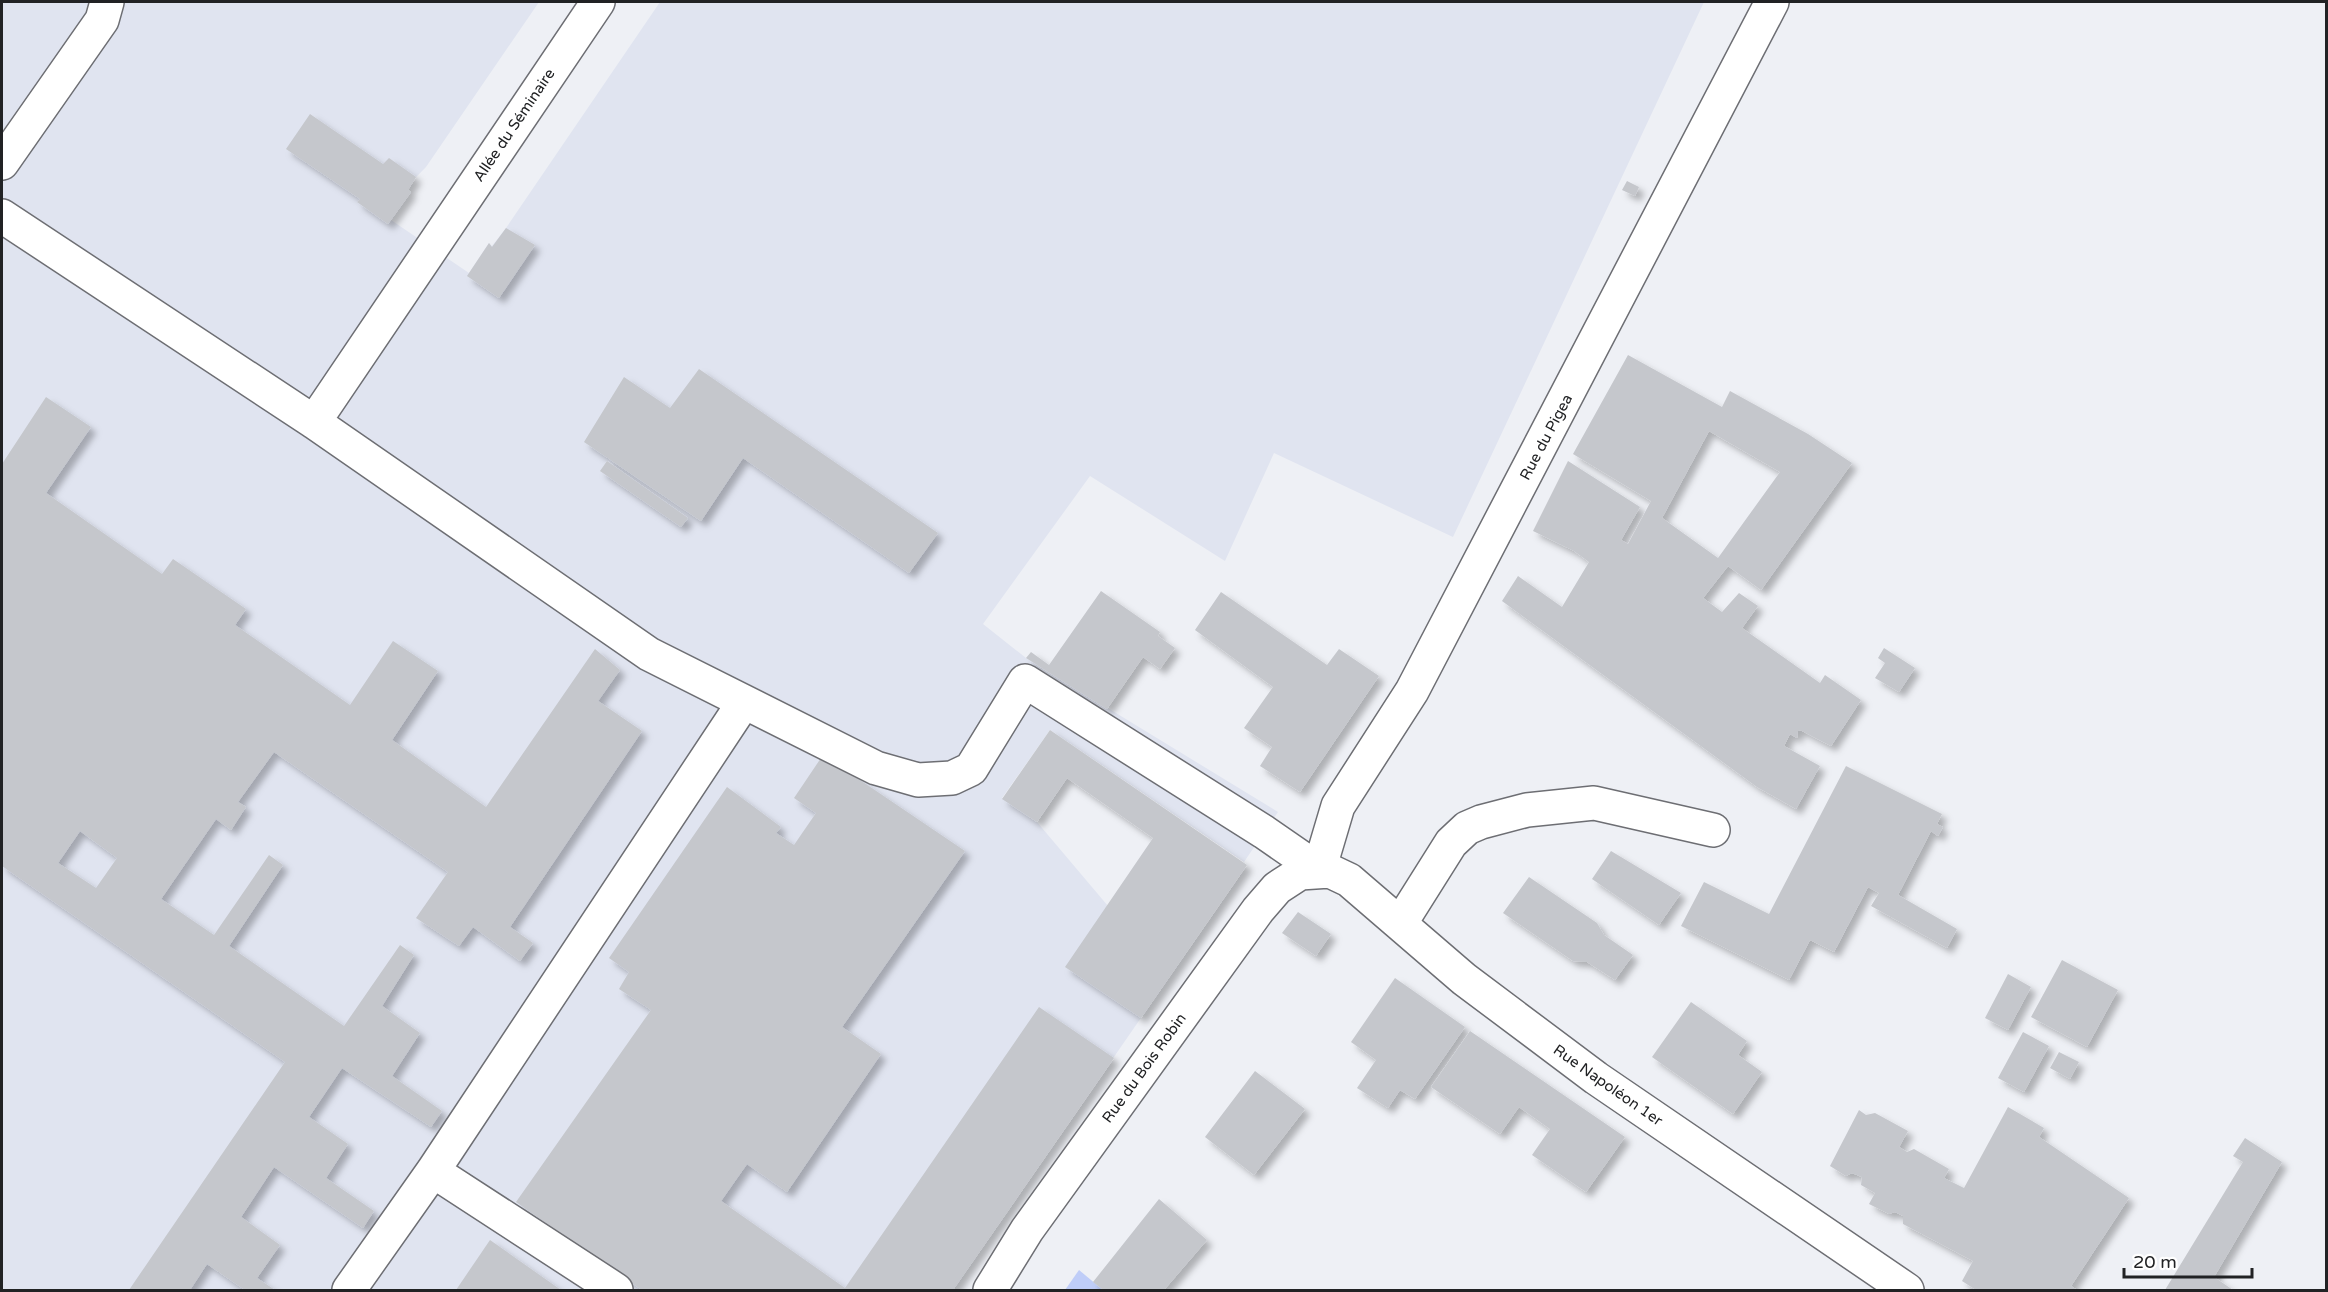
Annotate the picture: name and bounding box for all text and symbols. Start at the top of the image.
street label: Allée du Séminaire [469,65,559,185]
street label: Rue du Pigea [1516,391,1576,483]
street label: Rue du Bois Robin [1098,1010,1190,1126]
street label: Rue Napoléon 1er [1550,1041,1666,1130]
scale bar [2124,1241,2252,1279]
text: 20 m [2133,1251,2177,1273]

